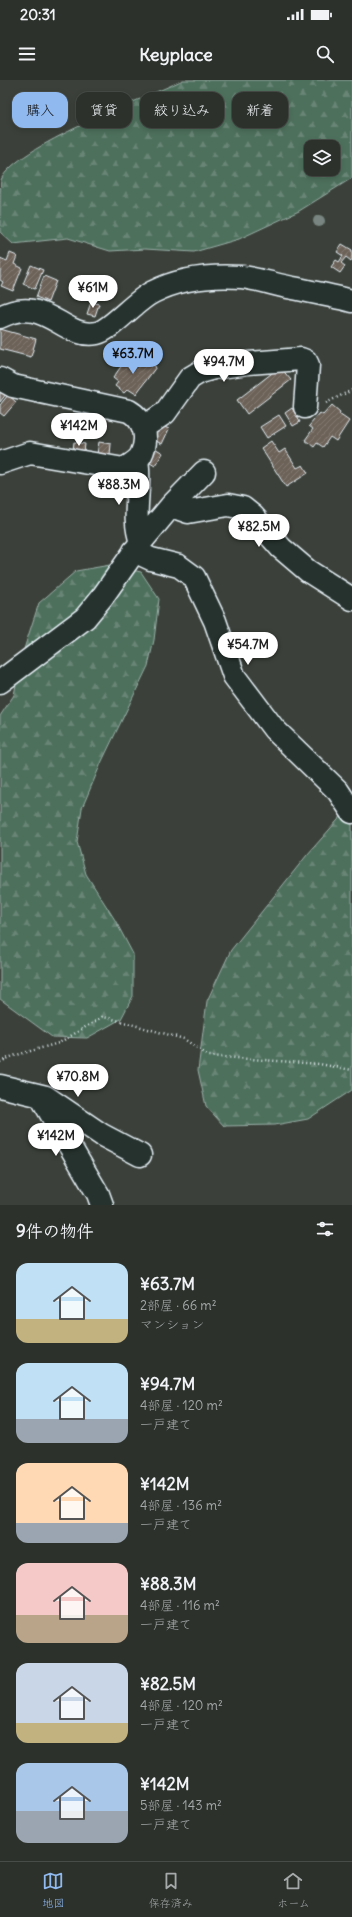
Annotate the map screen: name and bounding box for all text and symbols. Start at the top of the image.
text: 20:31 [20,5,56,24]
icon: menu [16,43,38,65]
text: Keyplace [139,43,213,66]
icon: search [314,43,336,65]
chip: 購入 [12,92,68,128]
chip: 賃貸 [76,92,132,128]
chip: 絞り込み [140,92,224,128]
chip: 新着 [232,92,288,128]
map controls [304,140,340,176]
button: layers [304,140,340,176]
pin: ¥61M [69,275,117,309]
text: ¥61M [78,279,108,296]
pin: ¥63.7M [100,341,166,375]
text: ¥63.7M [112,345,154,362]
pin: ¥94.7M [191,349,257,383]
text: ¥94.7M [203,353,245,370]
pin: ¥142M [51,413,107,447]
text: ¥142M [60,417,98,434]
pin: ¥88.3M [86,472,152,506]
text: ¥88.3M [97,476,141,493]
pin: ¥82.5M [226,514,292,548]
text: ¥82.5M [238,518,280,535]
pin: ¥54.7M [215,632,281,666]
text: ¥54.7M [227,636,269,653]
pin: ¥70.8M [45,1064,111,1098]
text: ¥70.8M [56,1068,100,1085]
pin: ¥142M [28,1123,84,1157]
text: ¥142M [37,1127,75,1144]
icon: filters [314,1218,336,1240]
text: 9件の物件 [16,1220,94,1242]
text: ¥63.7M [140,1273,195,1295]
icon: home [48,1279,96,1327]
text: 2部屋 · 66 m² [140,1297,217,1314]
text: マンション [140,1316,204,1333]
text: ¥94.7M [140,1373,195,1395]
icon: home [48,1379,96,1427]
text: 4部屋 · 120 m² [140,1397,223,1414]
text: 一戸建て [140,1416,192,1433]
text: ¥142M [140,1473,190,1495]
icon: home [48,1479,96,1527]
text: 4部屋 · 136 m² [140,1497,222,1514]
text: 一戸建て [140,1516,192,1533]
text: ¥88.3M [140,1573,197,1595]
icon: home [48,1579,96,1627]
text: 4部屋 · 116 m² [140,1597,220,1614]
text: 一戸建て [140,1616,192,1633]
text: ¥82.5M [140,1673,196,1695]
icon: home [48,1679,96,1727]
text: 4部屋 · 120 m² [140,1697,223,1714]
text: 一戸建て [140,1716,192,1733]
text: ¥142M [140,1773,190,1795]
icon: home [48,1779,96,1827]
text: 5部屋 · 143 m² [140,1797,222,1814]
text: 一戸建て [140,1816,192,1833]
tab: 地図 [42,1870,64,1910]
tab: 保存済み [149,1870,193,1910]
tab: ホーム [277,1870,310,1910]

